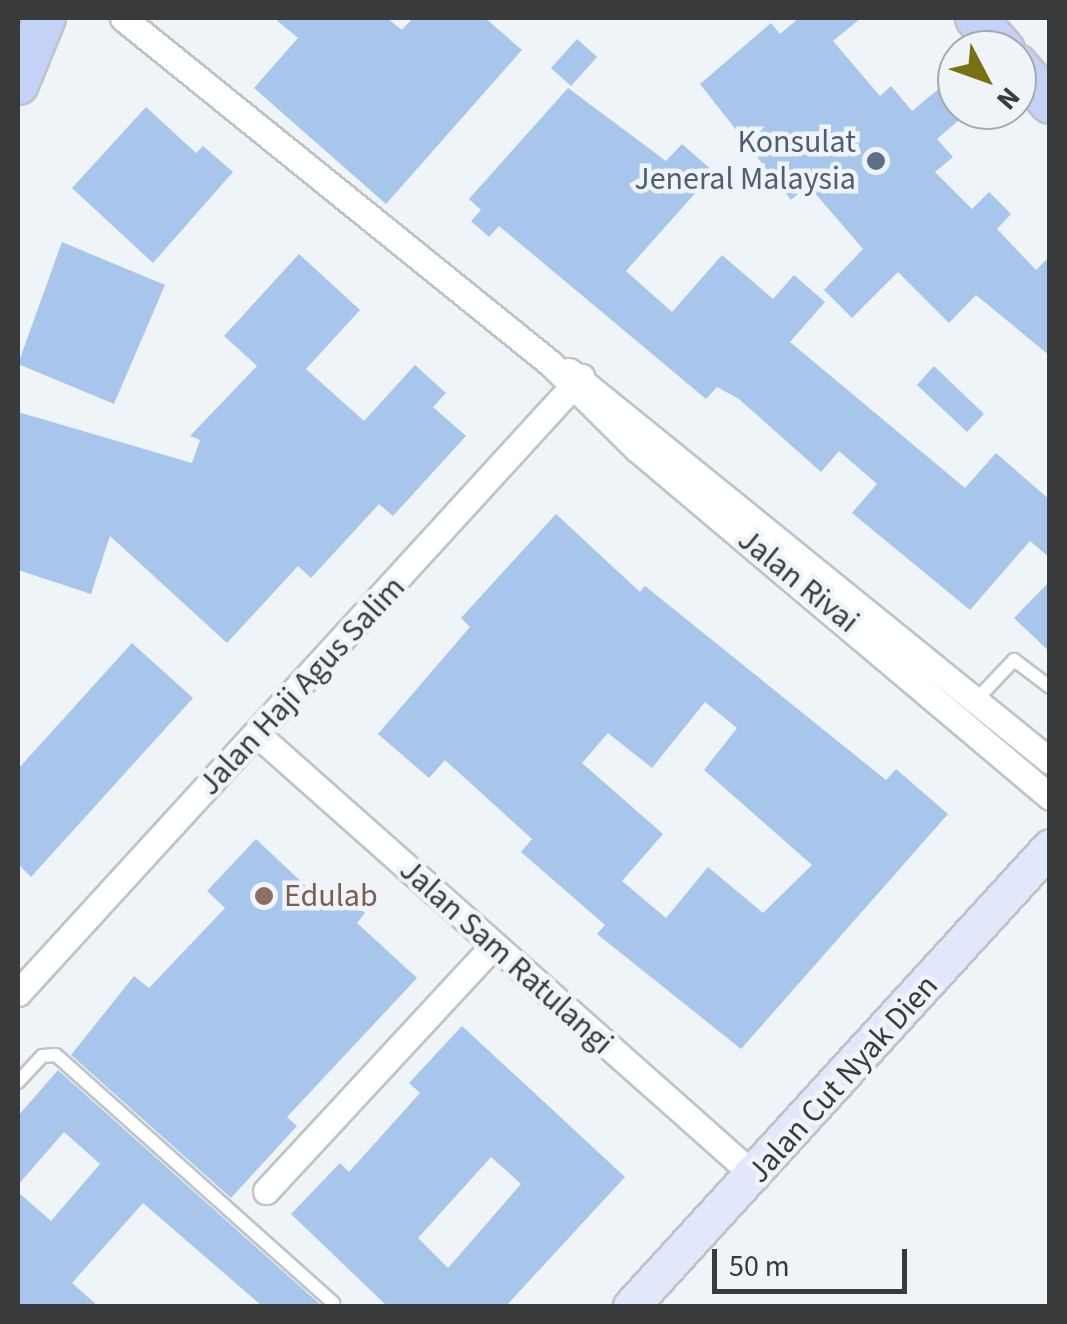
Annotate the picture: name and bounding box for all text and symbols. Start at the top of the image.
north arrow [937,30,1037,130]
text: N [987,78,1029,119]
place label: Konsulat Jeneral Malaysia [634,124,856,199]
marker: Konsulat Jeneral Malaysia [865,150,887,172]
street label: Jalan Rivai [730,521,866,641]
street label: Jalan Haji Agus Salim [191,569,413,803]
street label: Jalan Sam Ratulangi [391,851,621,1063]
place label: Edulab [284,877,378,915]
marker: Edulab [253,885,275,907]
street label: Jalan Cut Nyak Dien [740,967,946,1191]
scale bar [717,1229,912,1291]
text: 50 m [729,1245,790,1288]

